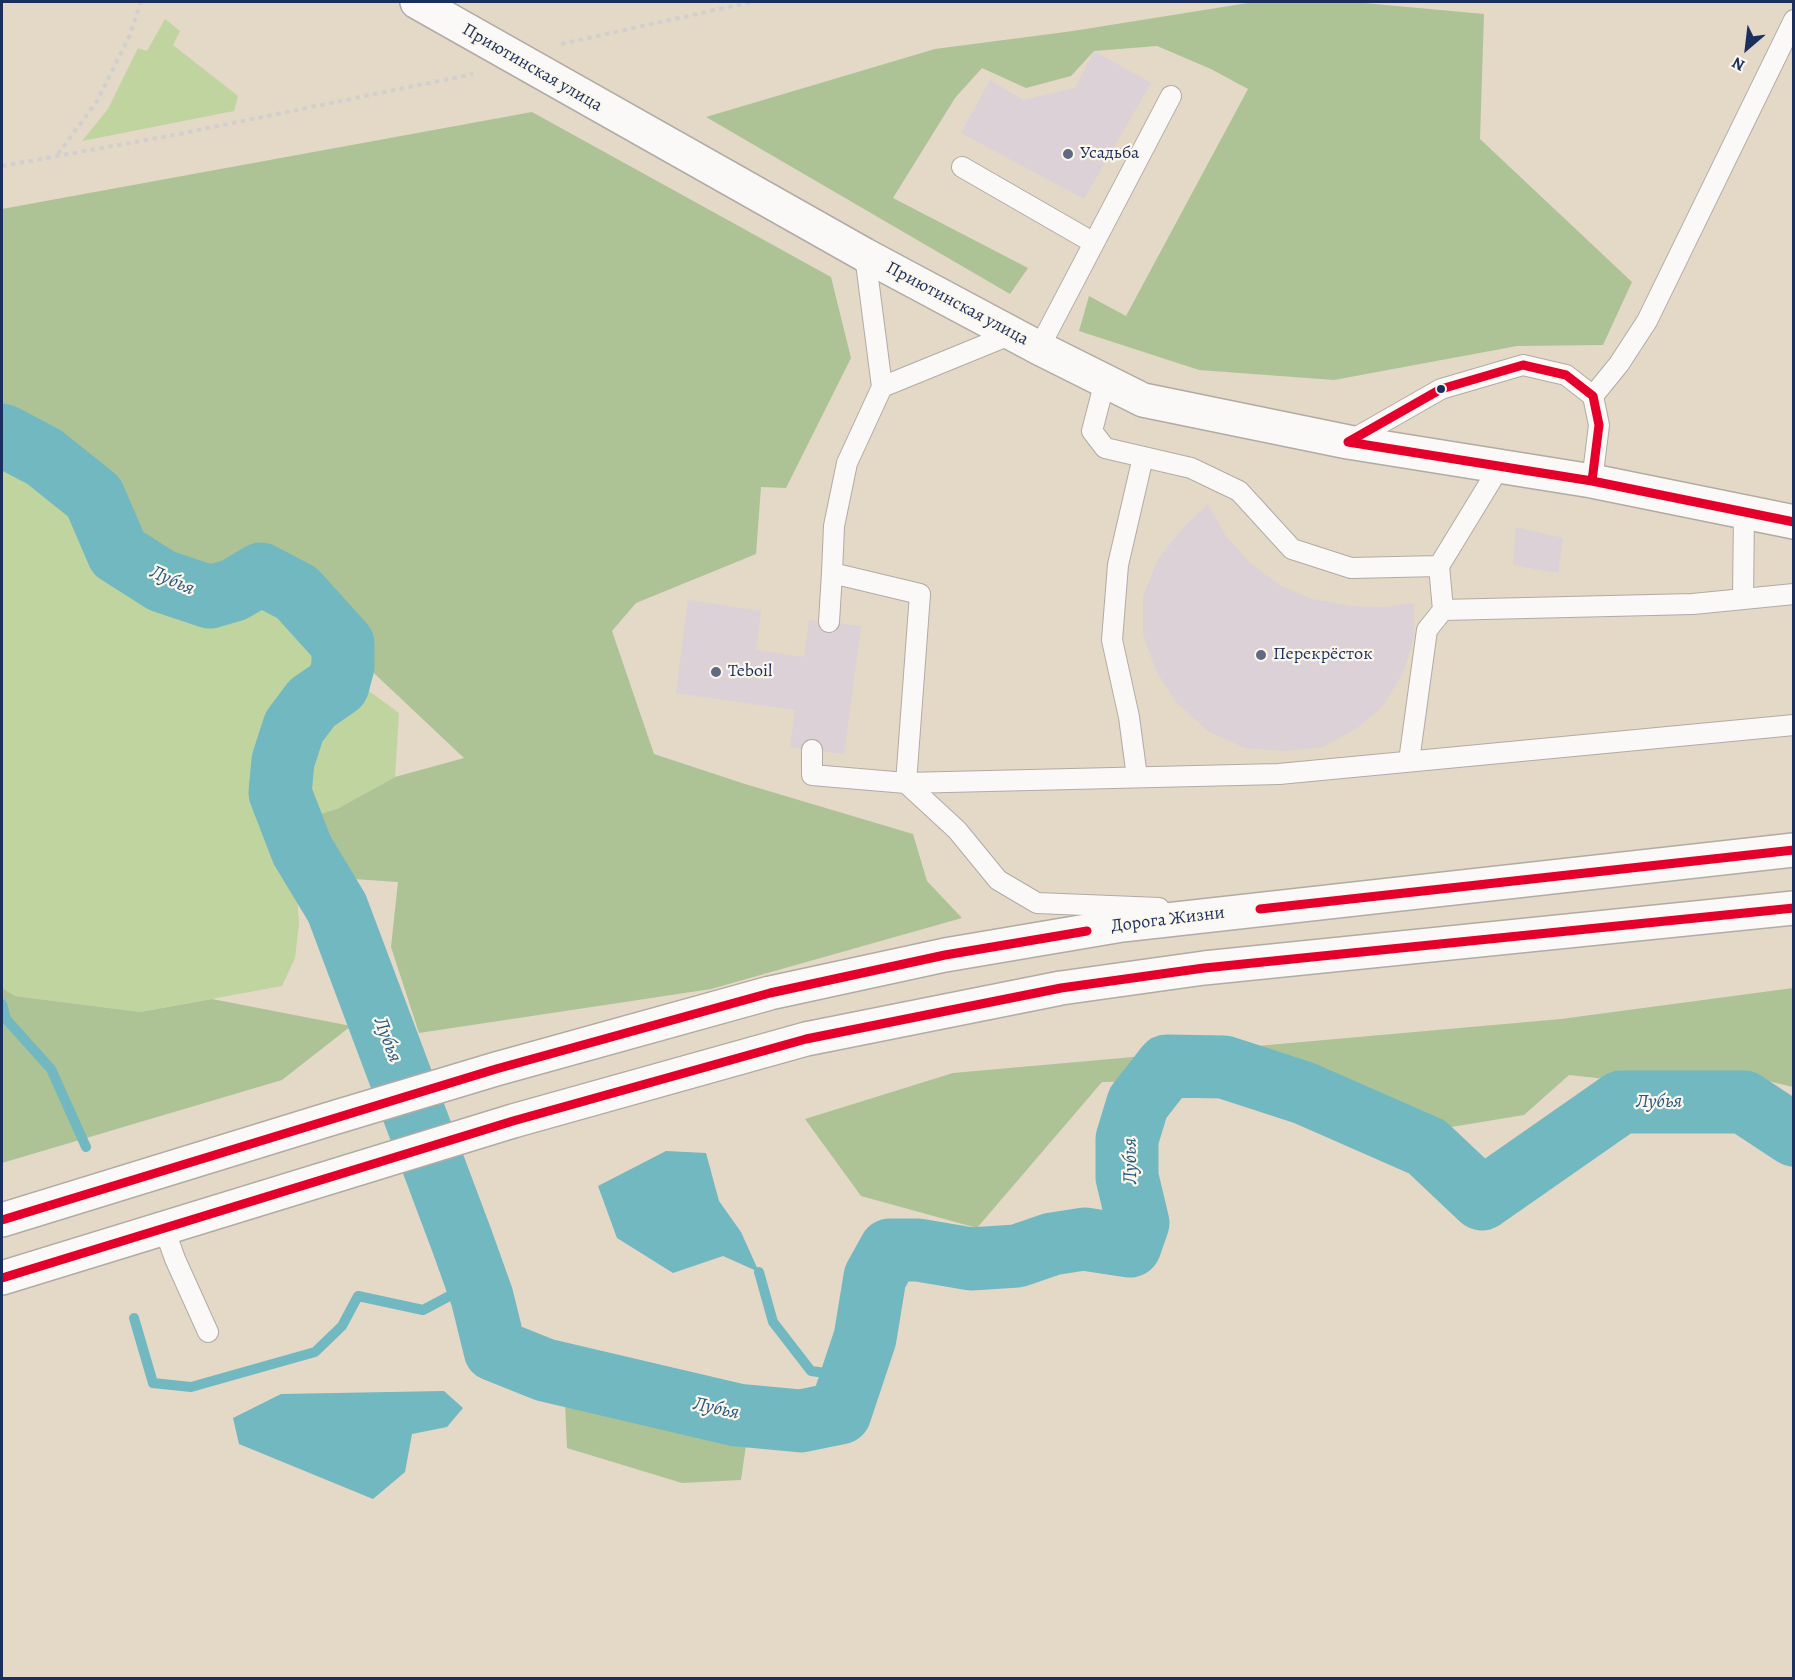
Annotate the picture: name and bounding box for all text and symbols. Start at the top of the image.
north arrow [1717,18,1777,78]
street label: Приютинская улица [458,19,606,117]
text: N [1728,51,1749,76]
place label: Усадьба [1080,143,1139,165]
marker: Усадьба [1061,147,1075,161]
street label: Приютинская улица [882,257,1032,351]
unlabelled marker [1435,383,1447,395]
water label: Лубья [146,561,198,601]
place label: Перекрёсток [1273,644,1373,666]
marker: Перекрёсток [1254,648,1268,662]
place label: Teboil [728,661,772,683]
marker: Teboil [709,665,723,679]
street label: Дорога Жизни [1110,902,1226,938]
water label: Лубья [367,1014,407,1066]
water label: Лубья [1636,1090,1682,1114]
water label: Лубья [1119,1137,1143,1185]
water label: Лубья [691,1392,741,1426]

